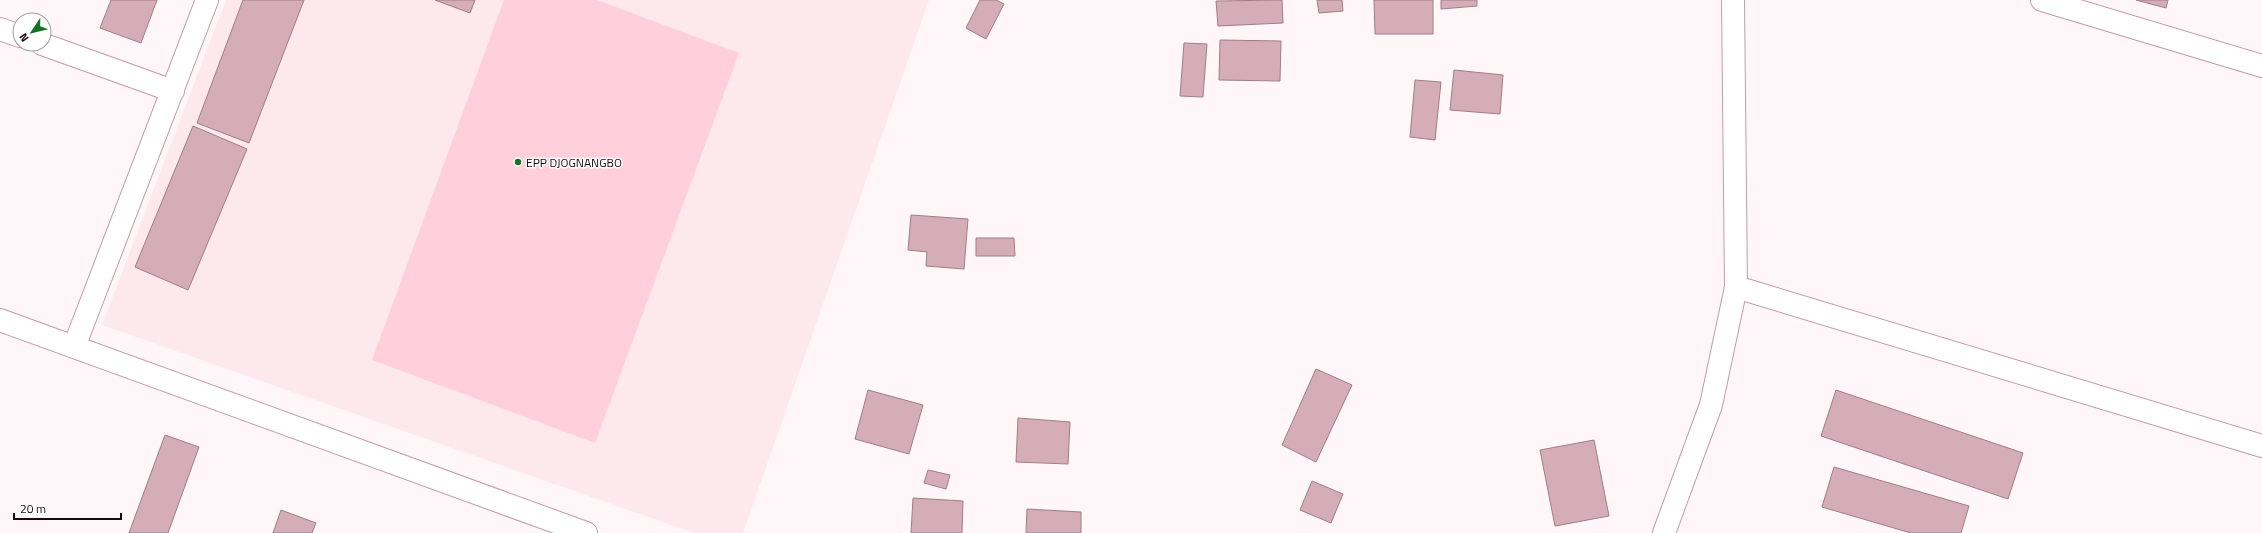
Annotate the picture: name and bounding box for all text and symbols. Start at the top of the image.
north arrow [12,12,52,52]
text: N [15,30,33,45]
place label: EPP DJOGNANGBO [526,153,622,172]
marker: EPP DJOGNANGBO [513,157,523,167]
scale bar [14,495,121,521]
text: 20 m [20,499,46,518]

